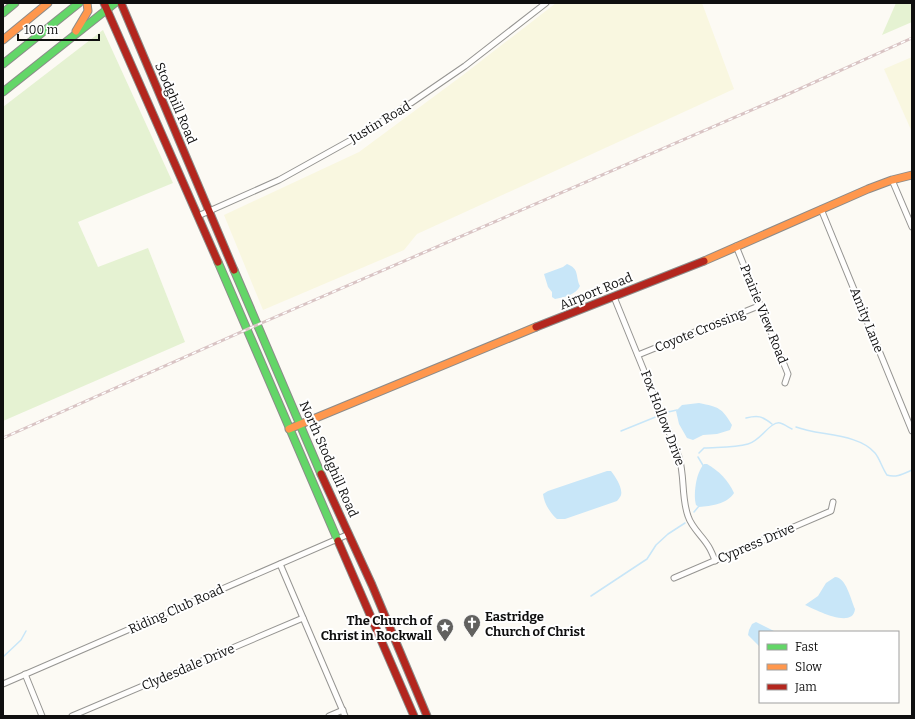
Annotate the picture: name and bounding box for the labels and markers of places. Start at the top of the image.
place label: Eastridge Church of Christ [485,609,585,639]
place label: The Church of Christ in Rockwall [321,613,433,643]
church icon: Eastridge Church of Christ [462,613,482,638]
place icon: The Church of Christ in Rockwall [435,617,455,642]

